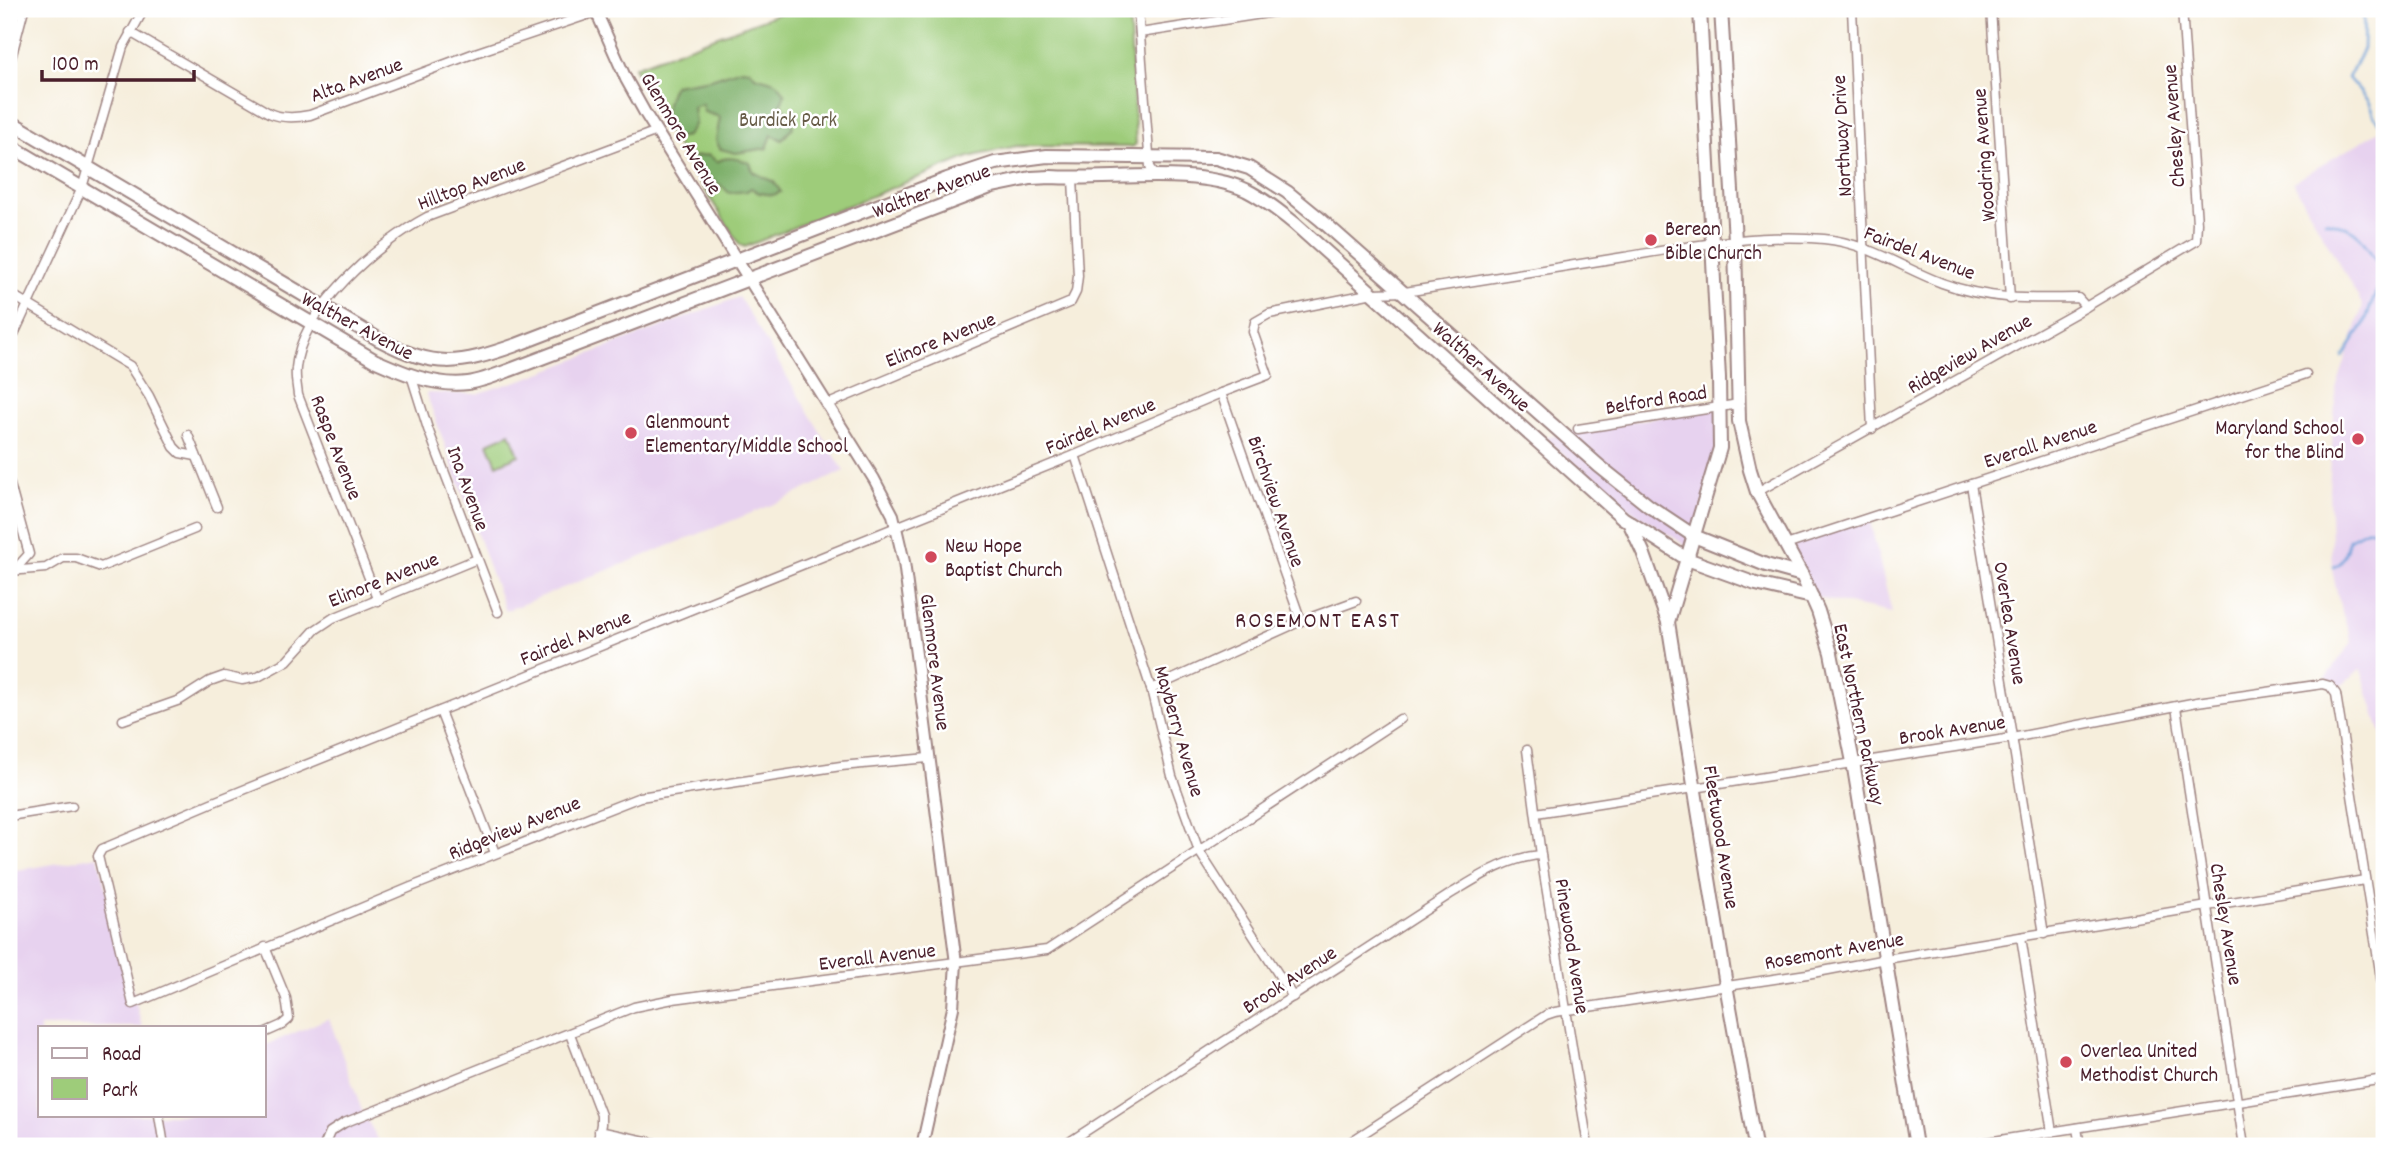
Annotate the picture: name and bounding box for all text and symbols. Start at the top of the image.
scale bar [42,38,194,82]
text: 100 m [52,51,99,81]
street label: Alta Avenue [307,51,407,112]
street label: Chesley Avenue [2157,63,2195,188]
street label: Glenmore Avenue [631,68,728,201]
street label: Northway Drive [1826,74,1862,198]
street label: Woodring Avenue [1966,87,2006,222]
park label: Burdick Park [739,107,837,137]
street label: Hilltop Avenue [414,151,530,220]
street label: Walther Avenue [869,158,995,228]
place label: Berean Bible Church [1665,216,1762,270]
street label: Fairdel Avenue [1859,220,1979,290]
marker: Berean Bible Church [1643,232,1659,248]
street label: Walther Avenue [295,285,418,370]
street label: Elinore Avenue [881,306,1001,378]
street label: Ridgeview Avenue [1902,308,2039,404]
street label: Walther Avenue [1424,316,1536,421]
street label: Belford Road [1603,379,1710,425]
street label: Raspe Avenue [300,391,368,505]
street label: Fairdel Avenue [1041,391,1161,464]
place label: Glenmount Elementary/Middle School [645,409,848,463]
street label: Everall Avenue [1980,413,2101,478]
place label: Maryland School for the Blind [2215,415,2344,469]
marker: Glenmount Elementary/Middle School [623,425,639,441]
marker: Maryland School for the Blind [2350,431,2366,447]
street label: Birchview Avenue [1238,432,1311,572]
street label: Ina Avenue [437,442,495,536]
place label: New Hope Baptist Church [945,533,1062,587]
street label: Elinore Avenue [324,546,444,618]
marker: New Hope Baptist Church [923,549,939,565]
street label: Overlea Avenue [1984,560,2033,687]
street label: Glenmore Avenue [910,592,956,732]
street label: Fairdel Avenue [516,604,636,676]
district label: ROSEMONT EAST [1235,606,1401,639]
street label: East Northern Parkway [1823,621,1891,809]
street label: Mayberry Avenue [1144,663,1210,801]
street label: Brook Avenue [1897,709,2008,755]
street label: Fleetwood Avenue [1693,764,1745,911]
street label: Ridgeview Avenue [445,790,586,870]
street label: Chesley Avenue [2200,861,2248,988]
street label: Pinewood Avenue [1545,877,1596,1016]
street label: Rosemont Avenue [1762,926,1907,980]
street label: Everall Avenue [817,937,937,981]
street label: Brook Avenue [1237,940,1344,1023]
legend [38,1026,266,1116]
place label: Overlea United Methodist Church [2080,1038,2218,1092]
text: Road [102,1041,141,1071]
marker: Overlea United Methodist Church [2058,1054,2074,1070]
text: Park [102,1077,138,1107]

